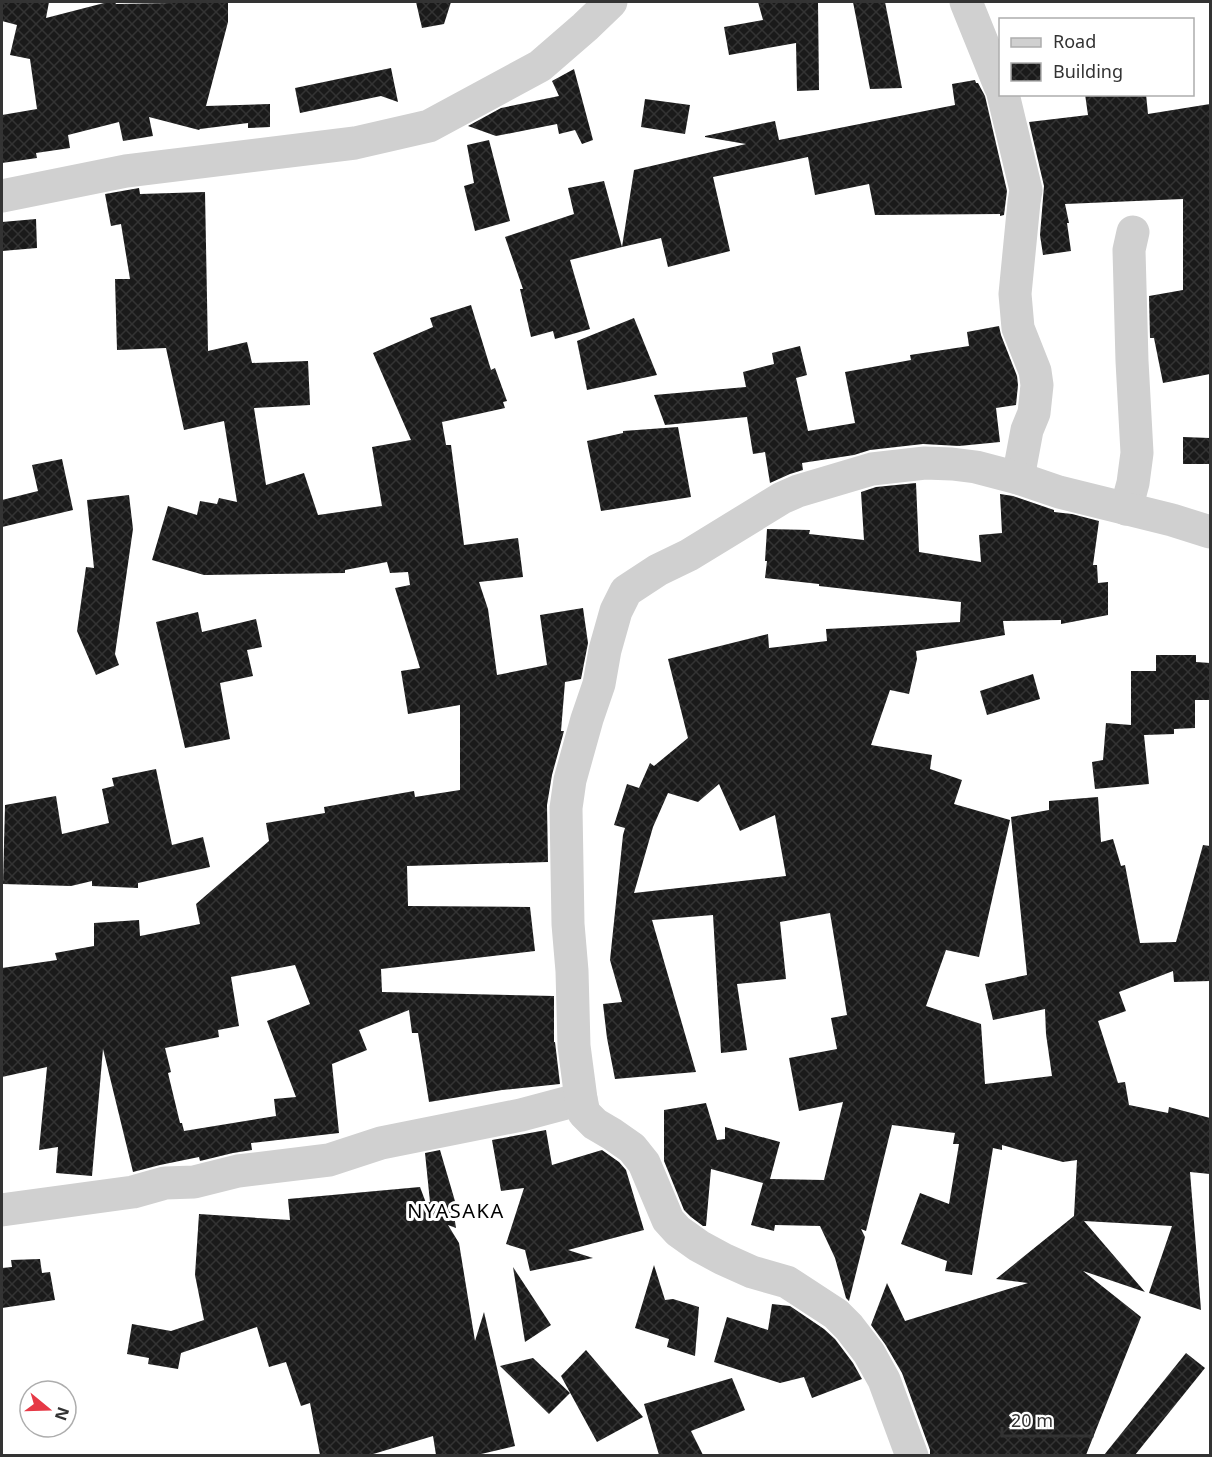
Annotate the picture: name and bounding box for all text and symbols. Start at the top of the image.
legend [999,18,1194,96]
text: Road [1053,29,1096,53]
text: Building [1053,59,1123,83]
district label: NYASAKA [407,1197,505,1224]
north arrow [18,1379,78,1439]
scale bar [1002,1400,1092,1438]
text: N [50,1404,75,1424]
text: 20 m [1011,1408,1053,1432]

